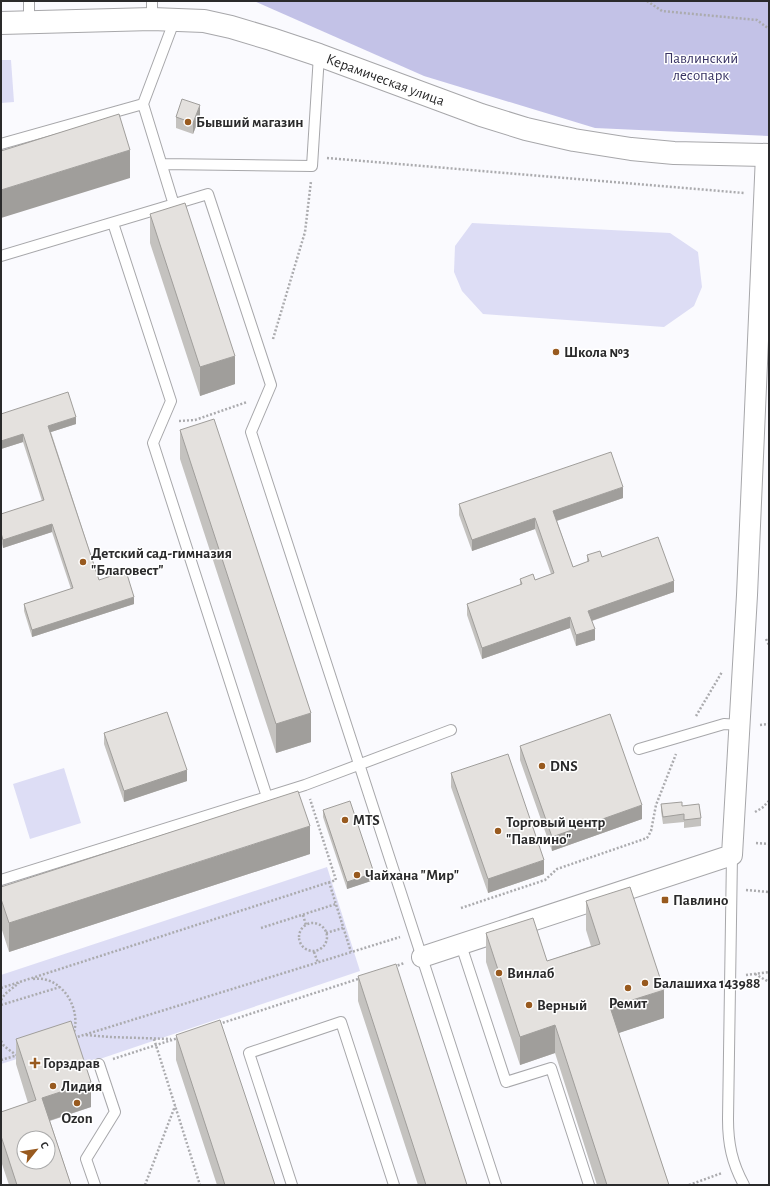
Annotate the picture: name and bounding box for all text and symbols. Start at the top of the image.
street label: Керамическая улица [324,51,447,109]
park label: Павлинский лесопарк [664,51,738,83]
place label: Бывший магазин [196,115,304,130]
marker: Бывший магазин [183,117,193,127]
place label: Школа №3 [564,345,629,360]
marker: Школа №3 [551,347,561,357]
place label: Детский сад-гимназия "Благовест" [91,546,232,578]
marker: Детский сад-гимназия "Благовест" [78,557,88,567]
place label: DNS [550,759,578,774]
marker: DNS [537,761,547,771]
place label: MTS [353,813,380,828]
marker: MTS [340,815,350,825]
place label: Торговый центр "Павлино" [506,815,605,847]
marker: Торговый центр "Павлино" [493,826,503,836]
place label: Чайхана "Мир" [365,868,459,883]
marker: Чайхана "Мир" [352,870,362,880]
place label: Павлино [673,893,728,908]
marker: Павлино [660,895,670,905]
place label: Винлаб [507,966,555,981]
marker: Винлаб [494,968,504,978]
place label: Балашиха 143988 [653,976,761,991]
marker: Балашиха 143988 [640,978,650,988]
marker: Ремит [623,983,633,993]
place label: Ремит [609,996,647,1011]
place label: Верный [537,998,587,1013]
marker: Верный [524,1000,534,1010]
place label: Горздрав [43,1056,100,1071]
marker: Горздрав [30,1058,40,1068]
place label: Лидия [61,1079,102,1094]
marker: Лидия [48,1081,58,1091]
marker: Ozon [72,1098,82,1108]
place label: Ozon [61,1111,93,1126]
north arrow [16,1130,56,1170]
text: С [38,1140,51,1151]

